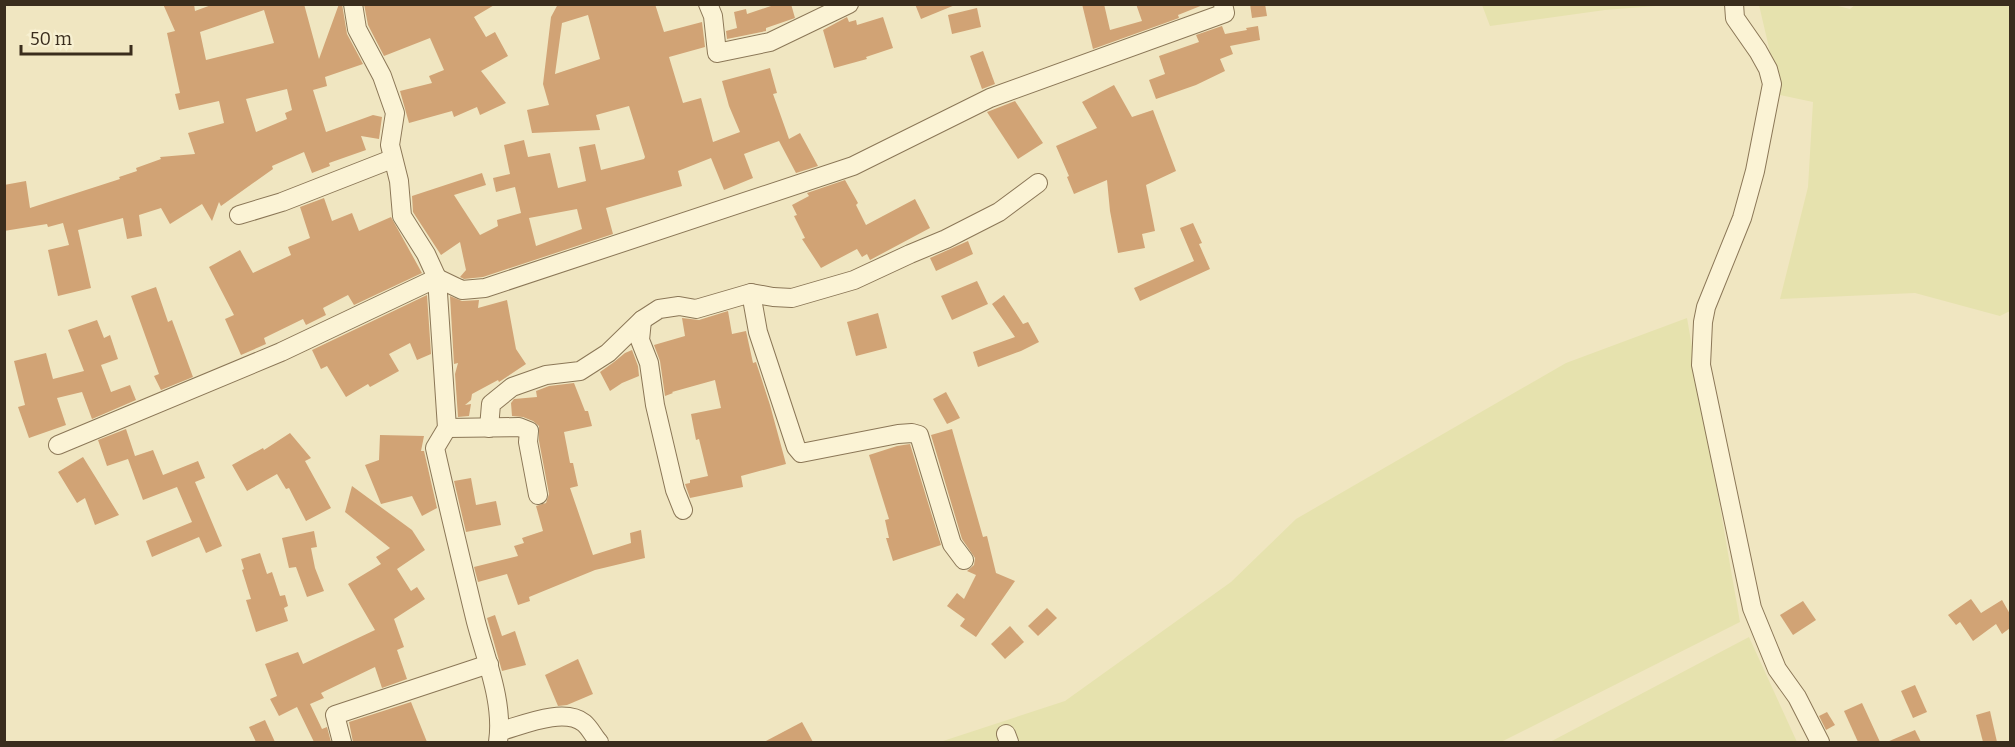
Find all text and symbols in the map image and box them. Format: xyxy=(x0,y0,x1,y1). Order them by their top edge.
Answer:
scale bar xyxy=(21,18,130,56)
text: 50 m xyxy=(30,28,72,50)

